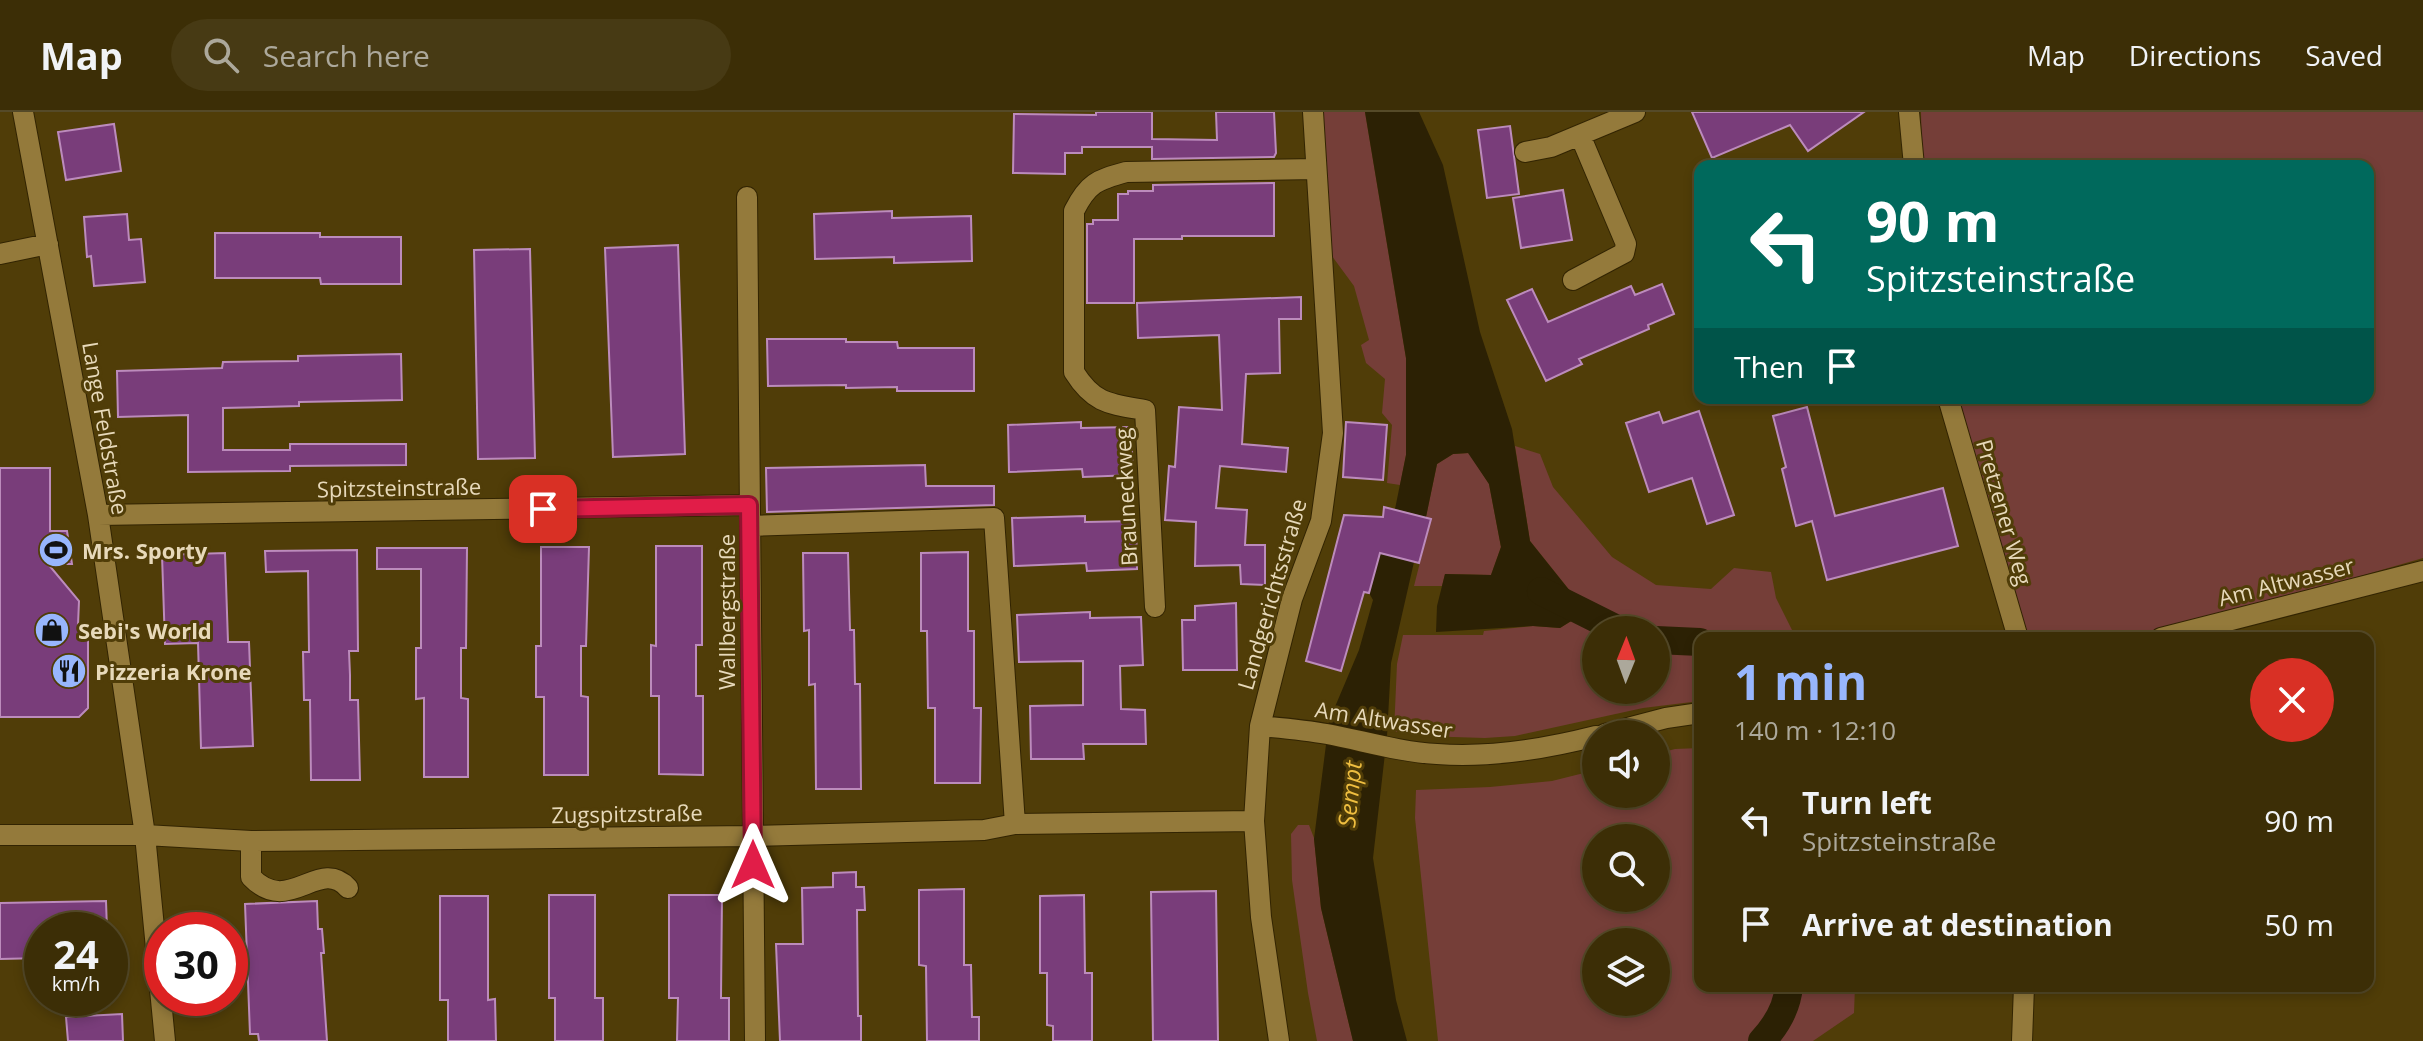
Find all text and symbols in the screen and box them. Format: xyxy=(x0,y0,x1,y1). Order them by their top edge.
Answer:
search box xyxy=(171,19,731,91)
text: Map xyxy=(40,29,123,81)
icon: search xyxy=(199,33,243,77)
text: Search here xyxy=(263,35,430,76)
text: Map xyxy=(2027,36,2085,74)
text: Directions xyxy=(2129,36,2261,74)
text: Saved xyxy=(2305,36,2383,74)
text: 90 m xyxy=(1866,182,2000,258)
icon: left xyxy=(1734,192,1838,296)
text: Spitzsteinstraße xyxy=(1866,254,2135,303)
street label: Lange Feldstraße xyxy=(76,339,136,517)
icon: arrive xyxy=(1820,344,1864,388)
text: Then xyxy=(1734,346,1804,387)
street label: Brauneckweg xyxy=(1106,427,1144,567)
street label: Pretzener Weg xyxy=(1970,436,2040,588)
street label: Spitzsteinstraße xyxy=(316,471,482,503)
pin xyxy=(509,475,577,543)
icon: arrive xyxy=(521,487,565,531)
street label: Landgerichtsstraße xyxy=(1229,495,1313,693)
sports icon: Mrs. Sporty xyxy=(37,531,75,569)
street label: Wallbergstraße xyxy=(711,534,741,690)
place label: Mrs. Sporty xyxy=(82,535,208,565)
street label: Am Altwasser xyxy=(2215,550,2357,612)
shop icon: Sebi's World xyxy=(33,611,71,649)
place label: Sebi's World xyxy=(78,615,212,645)
north arrow xyxy=(1582,616,1670,704)
map controls xyxy=(1582,616,1670,1016)
text: 1 min xyxy=(1734,649,1867,714)
restaurant icon: Pizzeria Krone xyxy=(50,652,88,690)
place label: Pizzeria Krone xyxy=(95,656,251,686)
button: close xyxy=(2250,658,2334,742)
street label: Am Altwasser xyxy=(1313,693,1455,745)
text: 140 m · 12:10 xyxy=(1734,712,1896,748)
button: sound xyxy=(1582,720,1670,808)
water label: Sempt xyxy=(1329,758,1369,829)
text: Turn left xyxy=(1802,782,1932,823)
street label: Zugspitzstraße xyxy=(551,797,703,829)
icon: left xyxy=(1734,798,1778,842)
text: 90 m xyxy=(2264,800,2334,841)
position arrow xyxy=(711,823,795,907)
text: Spitzsteinstraße xyxy=(1802,823,1996,859)
button: search xyxy=(1582,824,1670,912)
icon: arrive xyxy=(1734,902,1778,946)
text: Arrive at destination xyxy=(1802,904,2113,945)
text: 50 m xyxy=(2264,904,2334,945)
speed limit sign: 30 xyxy=(144,912,248,1016)
text: 24 xyxy=(53,926,99,981)
button: layers xyxy=(1582,928,1670,1016)
text: km/h xyxy=(52,970,100,997)

